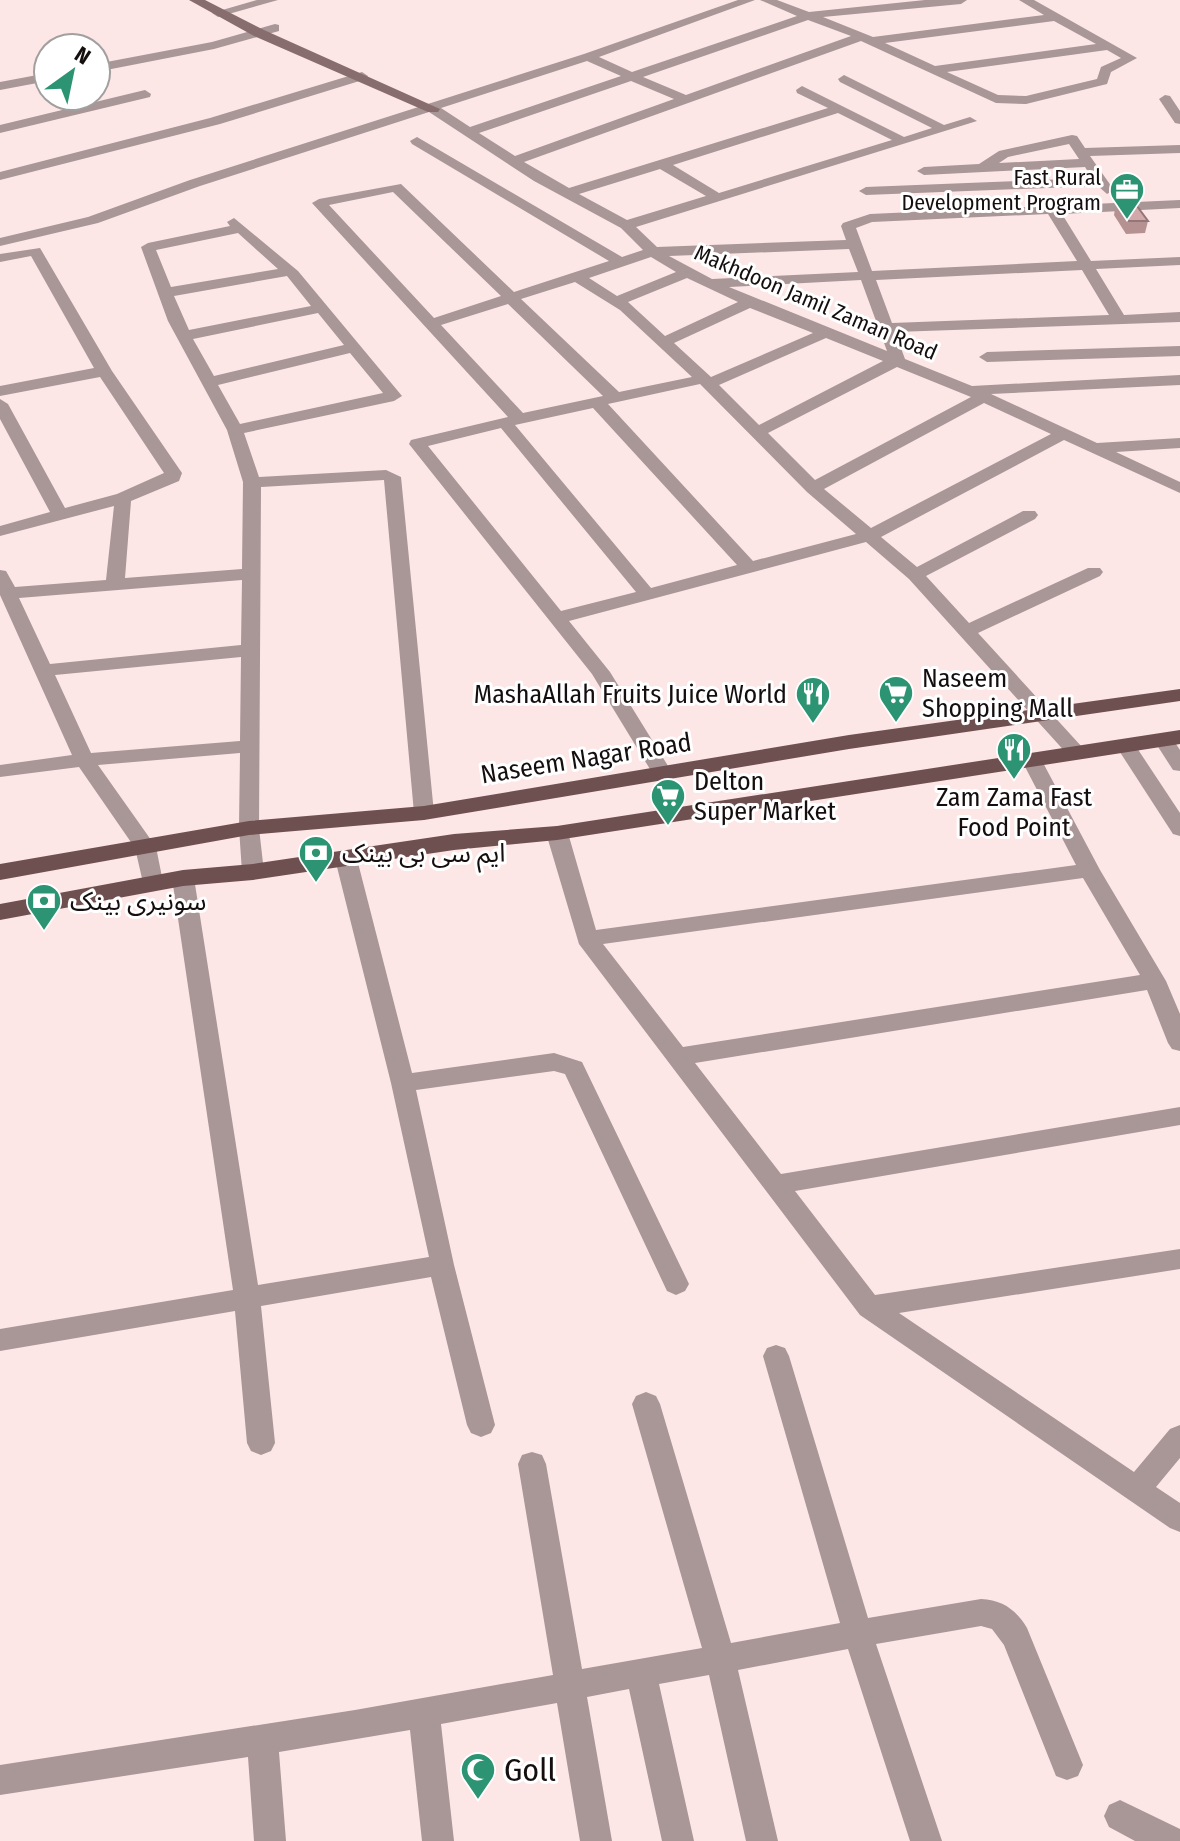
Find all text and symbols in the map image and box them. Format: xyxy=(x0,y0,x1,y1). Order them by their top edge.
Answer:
north arrow xyxy=(32,32,112,112)
text: N xyxy=(70,41,96,71)
place label: Fast Rural Development Program xyxy=(901,164,1101,216)
office icon: Fast Rural Development Program xyxy=(1108,171,1146,221)
street label: Makhdoon Jamil Zaman Road xyxy=(690,239,941,366)
place label: Naseem Shopping Mall xyxy=(922,663,1073,724)
supermarket icon: Naseem Shopping Mall xyxy=(877,674,915,724)
restaurant icon: MashaAllah Fruits Juice World xyxy=(794,675,832,725)
place label: MashaAllah Fruits Juice World xyxy=(474,679,787,710)
street label: Naseem Nagar Road xyxy=(478,727,694,790)
restaurant icon: Zam Zama Fast Food Point xyxy=(995,731,1033,781)
place label: Delton Super Market xyxy=(694,766,836,827)
supermarket icon: Delton Super Market xyxy=(649,777,687,827)
place label: Zam Zama Fast Food Point xyxy=(936,782,1093,843)
bank icon: ایم سی بی بینک xyxy=(297,834,335,884)
place label: ایم سی بی بینک xyxy=(342,838,506,873)
bank icon: سونیری بینک xyxy=(25,882,63,932)
place label: سونیری بینک xyxy=(70,886,206,917)
mosque icon: Goll xyxy=(459,1751,497,1801)
place label: Goll xyxy=(504,1751,556,1789)

